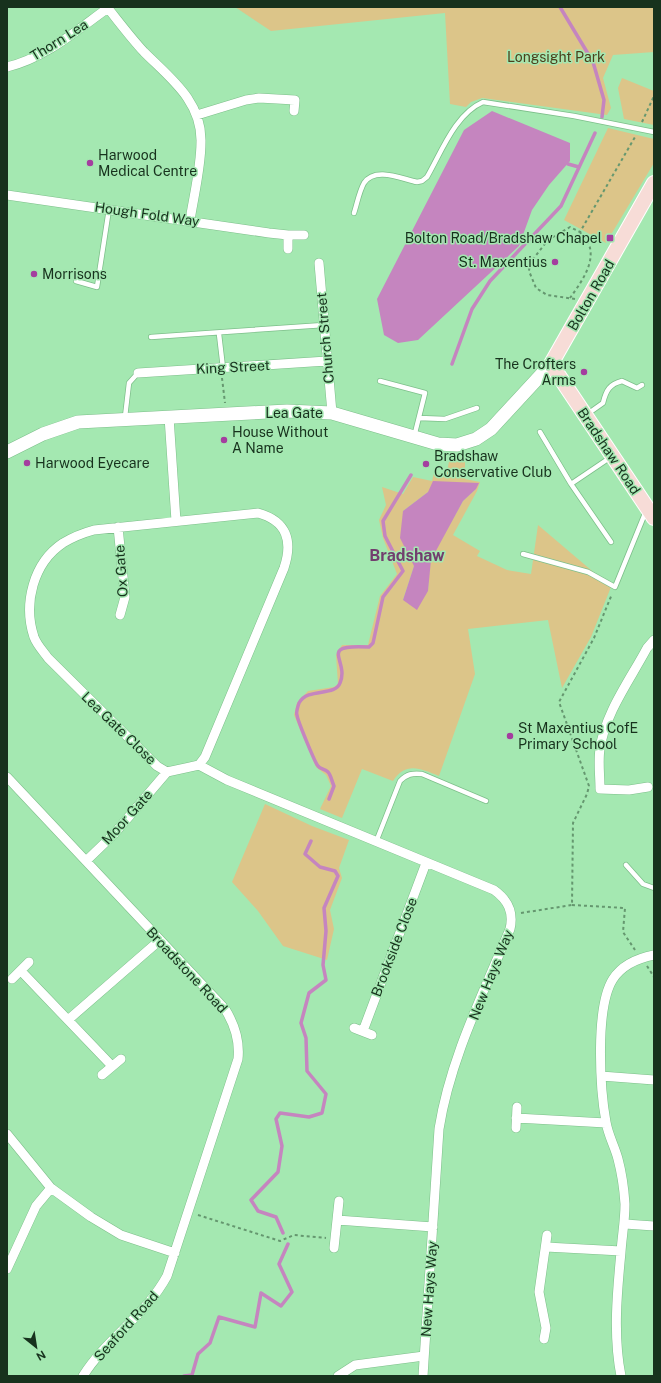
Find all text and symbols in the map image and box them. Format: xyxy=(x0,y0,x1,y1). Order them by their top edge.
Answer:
street label: Thorn Lea xyxy=(27,16,91,64)
park label: Longsight Park xyxy=(507,49,605,65)
place label: Harwood Medical Centre xyxy=(98,147,197,179)
marker: Harwood Medical Centre xyxy=(85,158,95,168)
street label: Hough Fold Way xyxy=(93,199,201,229)
place label: Bolton Road/Bradshaw Chapel xyxy=(405,230,602,246)
marker: Bolton Road/Bradshaw Chapel xyxy=(605,233,615,243)
place label: St. Maxentius xyxy=(459,254,547,270)
marker: St. Maxentius xyxy=(550,257,560,267)
street label: Bolton Road xyxy=(564,257,618,333)
place label: Morrisons xyxy=(42,266,107,282)
marker: Morrisons xyxy=(29,269,39,279)
street label: Church Street xyxy=(313,292,337,384)
place label: The Crofters Arms xyxy=(495,356,576,388)
street label: King Street xyxy=(196,357,270,377)
marker: The Crofters Arms xyxy=(579,367,589,377)
street label: Lea Gate xyxy=(265,405,323,421)
street label: Bradshaw Road xyxy=(574,405,644,497)
place label: House Without A Name xyxy=(232,424,328,456)
marker: House Without A Name xyxy=(219,435,229,445)
place label: Bradshaw Conservative Club xyxy=(434,448,552,480)
place label: Harwood Eyecare xyxy=(35,455,150,471)
marker: Harwood Eyecare xyxy=(22,458,32,468)
marker: Bradshaw Conservative Club xyxy=(421,459,431,469)
street label: Ox Gate xyxy=(111,544,131,598)
district label: Bradshaw xyxy=(369,546,445,565)
street label: Lea Gate Close xyxy=(78,688,160,768)
place label: St Maxentius CofE Primary School xyxy=(518,720,638,752)
marker: St Maxentius CofE Primary School xyxy=(505,731,515,741)
street label: Moor Gate xyxy=(98,786,156,848)
street label: Brookside Close xyxy=(368,895,420,999)
street label: Broadstone Road xyxy=(143,924,231,1016)
street label: New Hays Way xyxy=(466,927,517,1022)
street label: New Hays Way xyxy=(418,1240,440,1337)
street label: Seaford Road xyxy=(90,1288,162,1364)
north arrow xyxy=(16,1327,56,1367)
text: N xyxy=(34,1348,48,1363)

